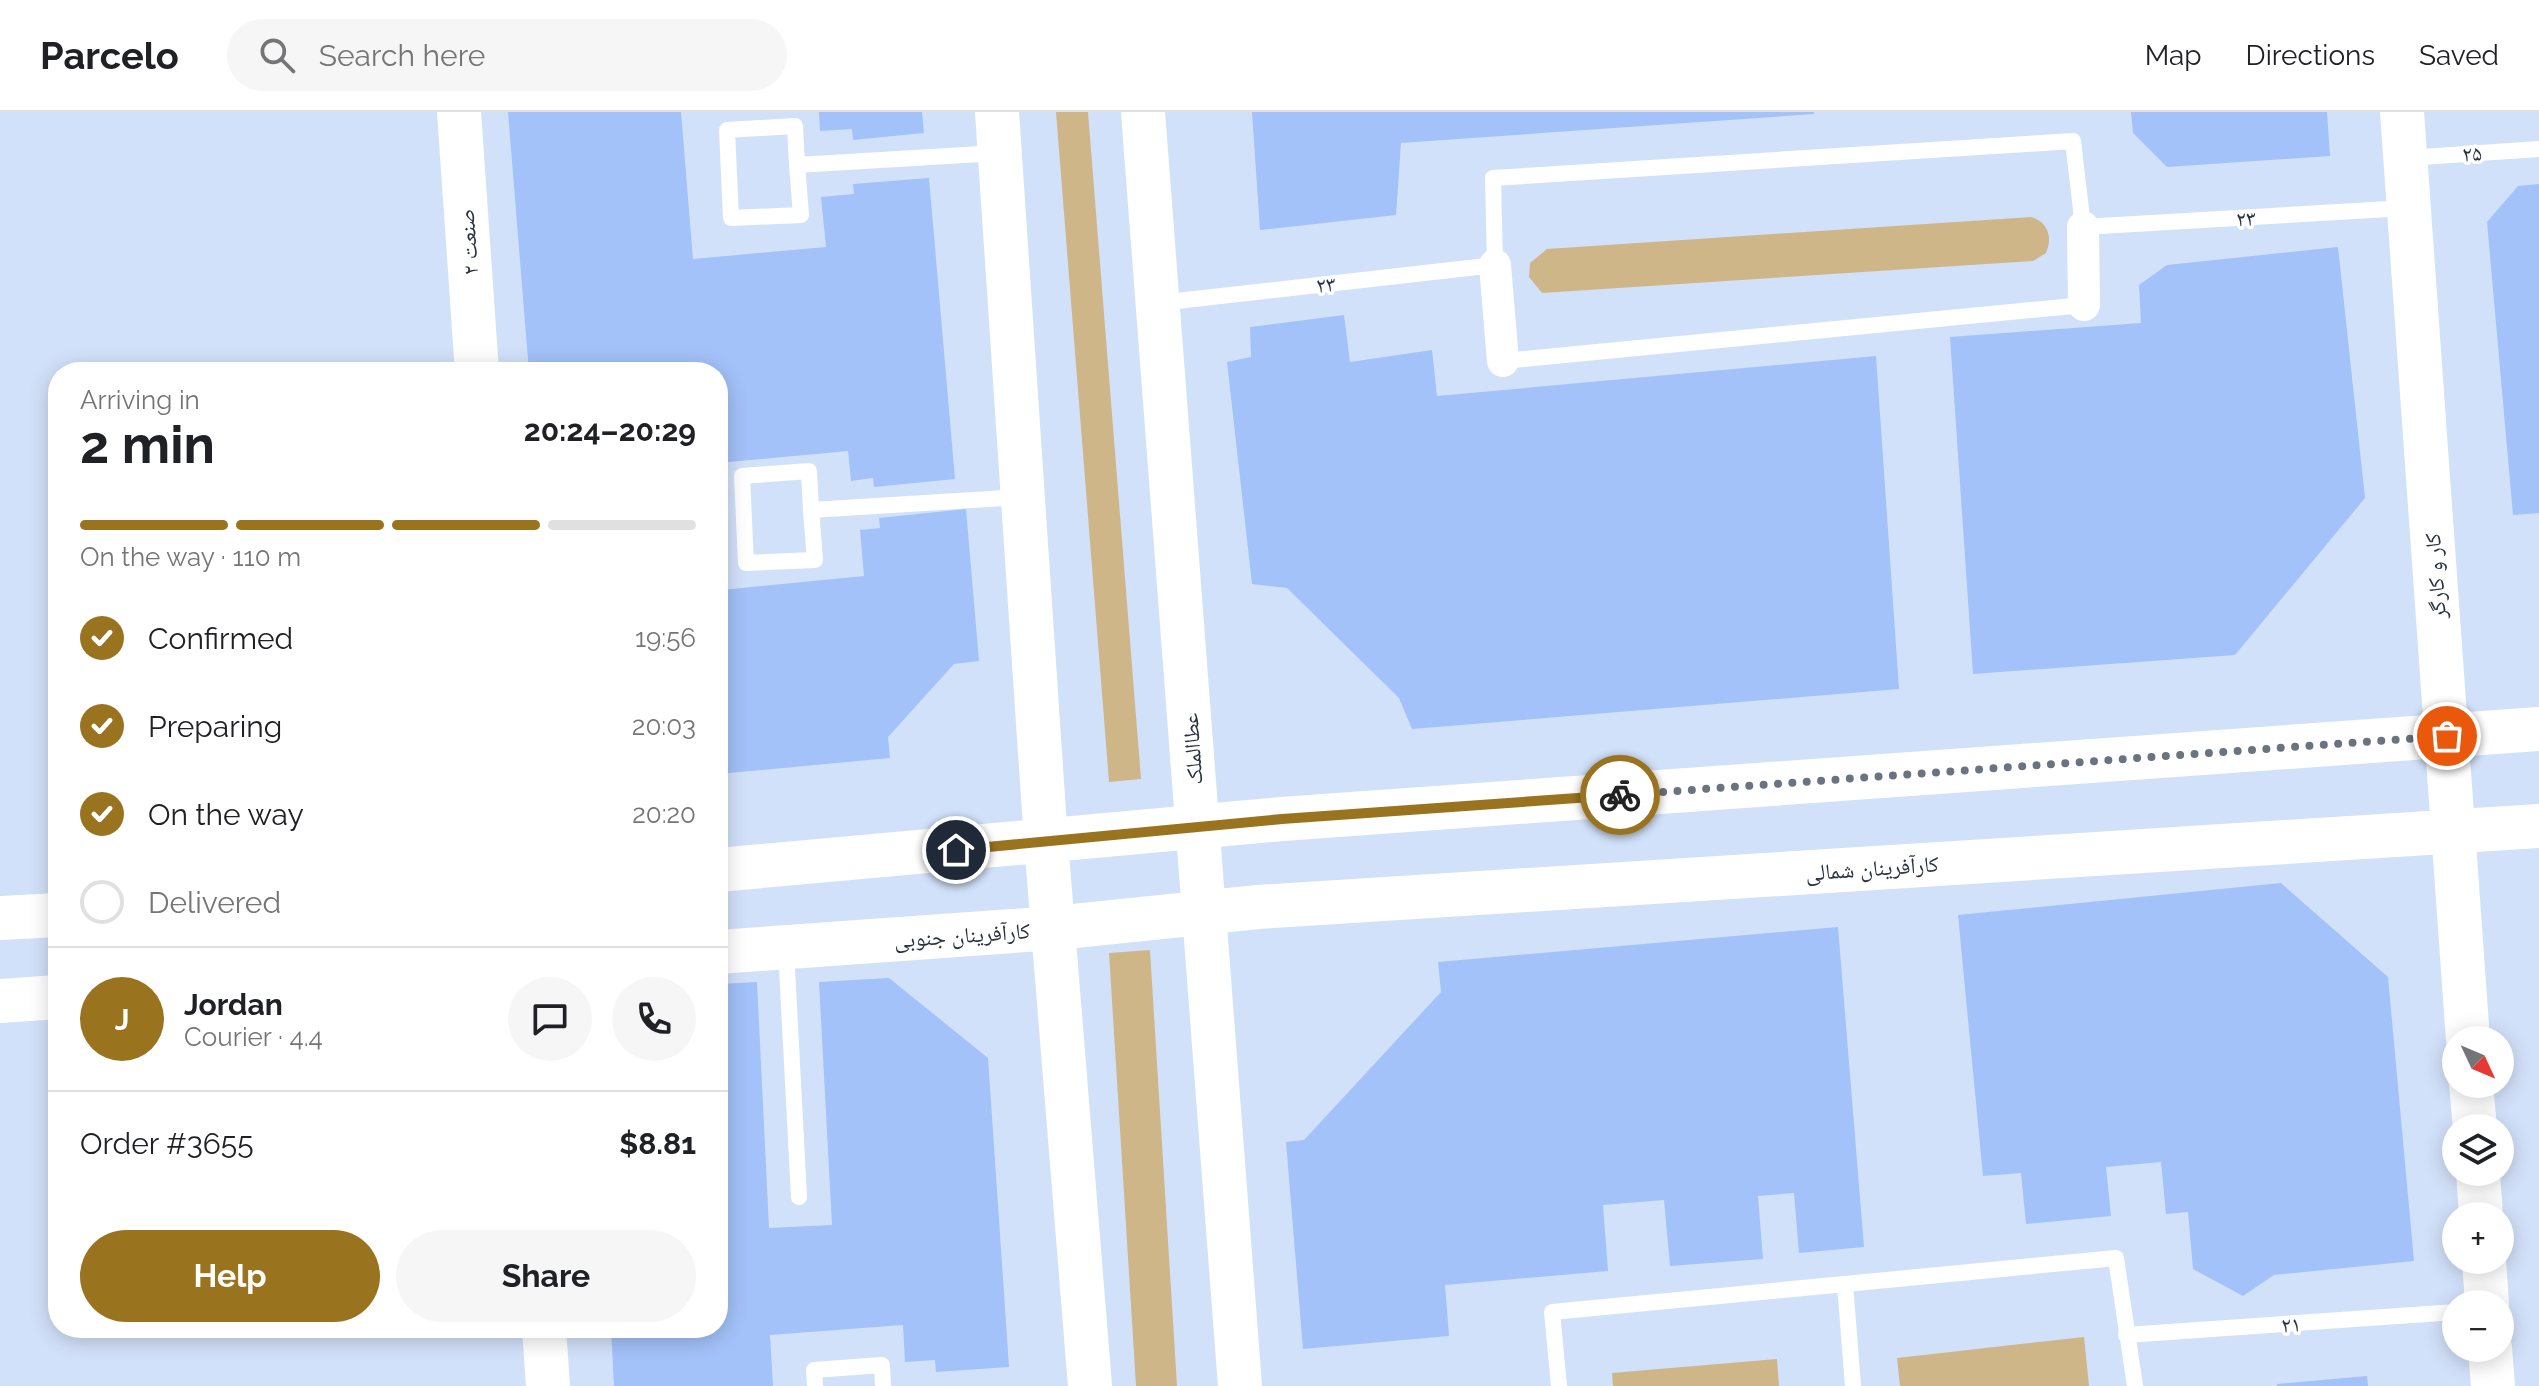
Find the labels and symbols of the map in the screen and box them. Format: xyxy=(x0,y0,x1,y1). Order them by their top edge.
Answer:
street label: ۲۵ xyxy=(2461,139,2483,167)
street label: ۲۳ xyxy=(2235,204,2257,231)
street label: صنعت ۲ xyxy=(453,208,483,276)
street label: ۲۳ xyxy=(1315,270,1337,298)
street label: کار و کارگر xyxy=(2419,532,2451,621)
pin xyxy=(2413,702,2481,770)
street label: عطاالملک xyxy=(1177,712,1207,786)
courier xyxy=(1580,755,1660,835)
pin xyxy=(922,816,990,884)
street label: کارآفرینان شمالی xyxy=(1805,850,1940,887)
street label: کارآفرینان جنوبی xyxy=(893,917,1031,954)
north arrow xyxy=(2442,1026,2514,1098)
street label: ۲۱ xyxy=(2280,1310,2302,1338)

